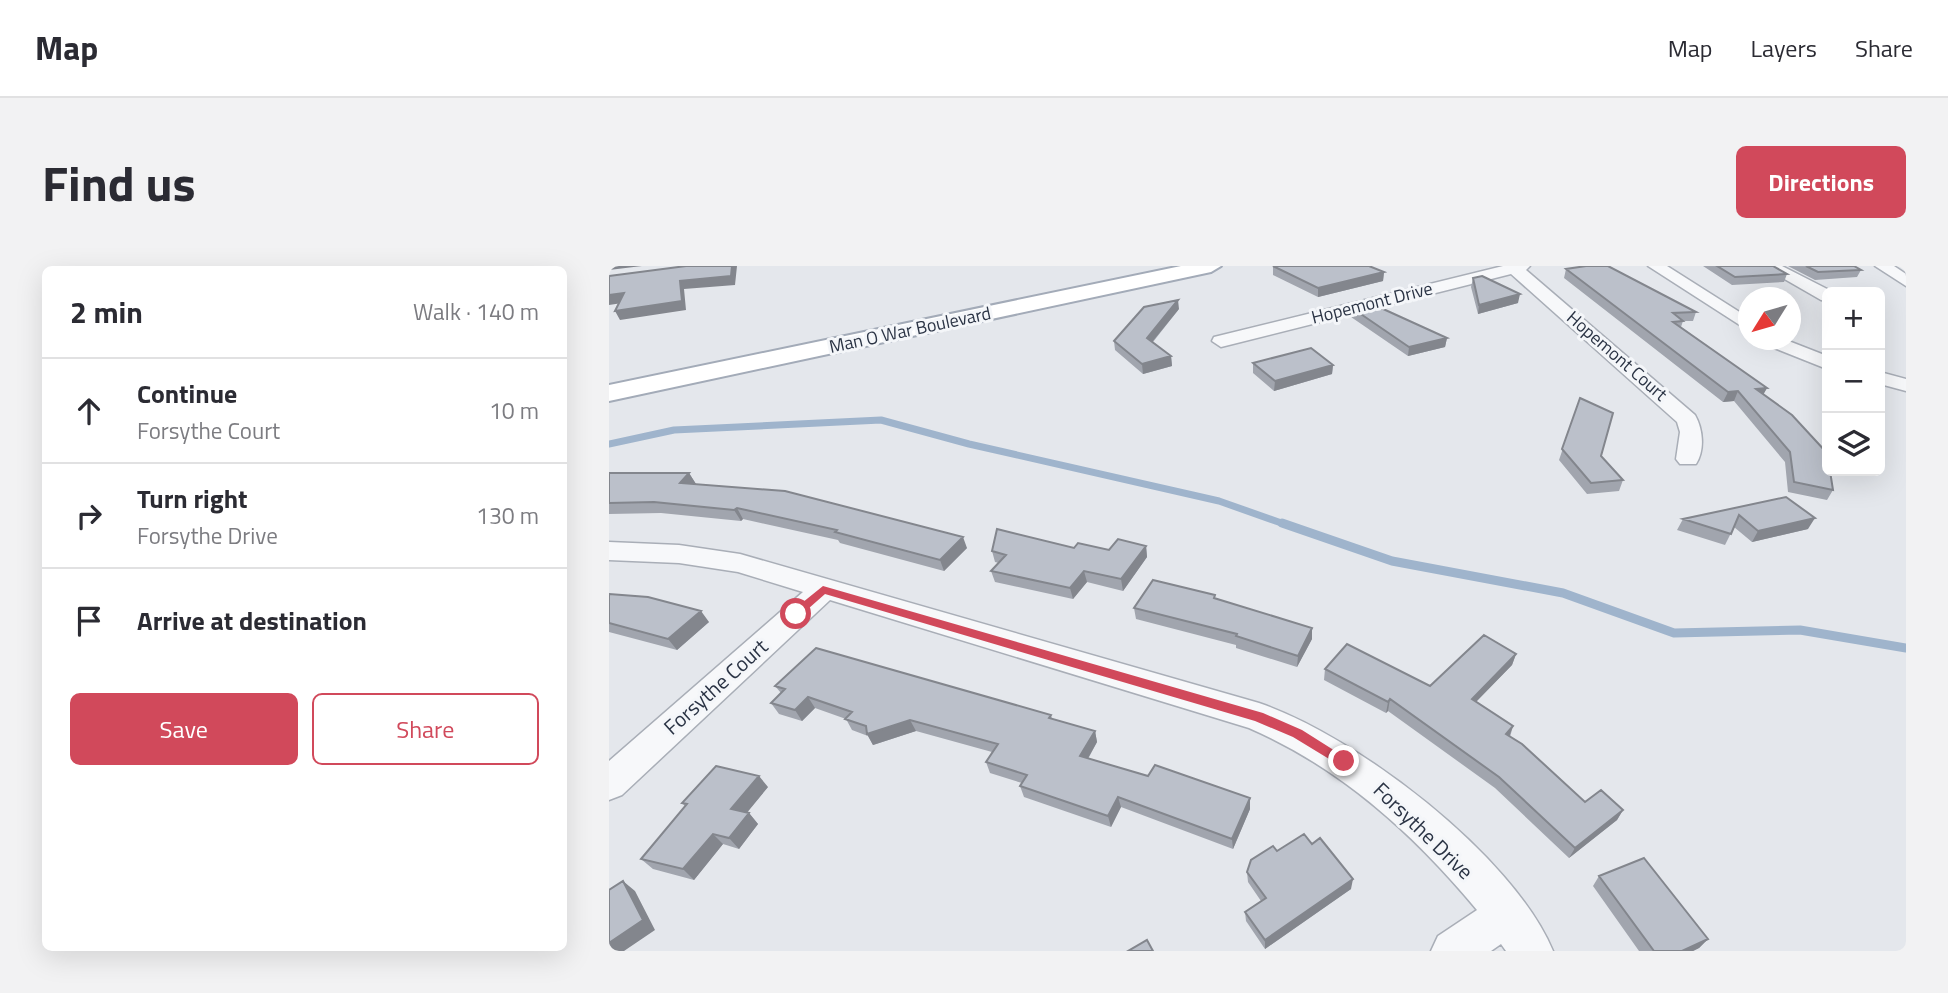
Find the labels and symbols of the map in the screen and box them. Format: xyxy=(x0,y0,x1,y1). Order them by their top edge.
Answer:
street label: Hopemont Drive xyxy=(1308,274,1435,331)
north arrow xyxy=(1738,287,1801,350)
street label: Man O War Boulevard xyxy=(826,299,993,360)
street label: Hopemont Court xyxy=(1561,304,1674,408)
route start xyxy=(780,598,811,629)
street label: Forsythe Court xyxy=(656,630,775,742)
route end xyxy=(1328,745,1359,776)
street label: Forsythe Drive xyxy=(1366,774,1481,886)

